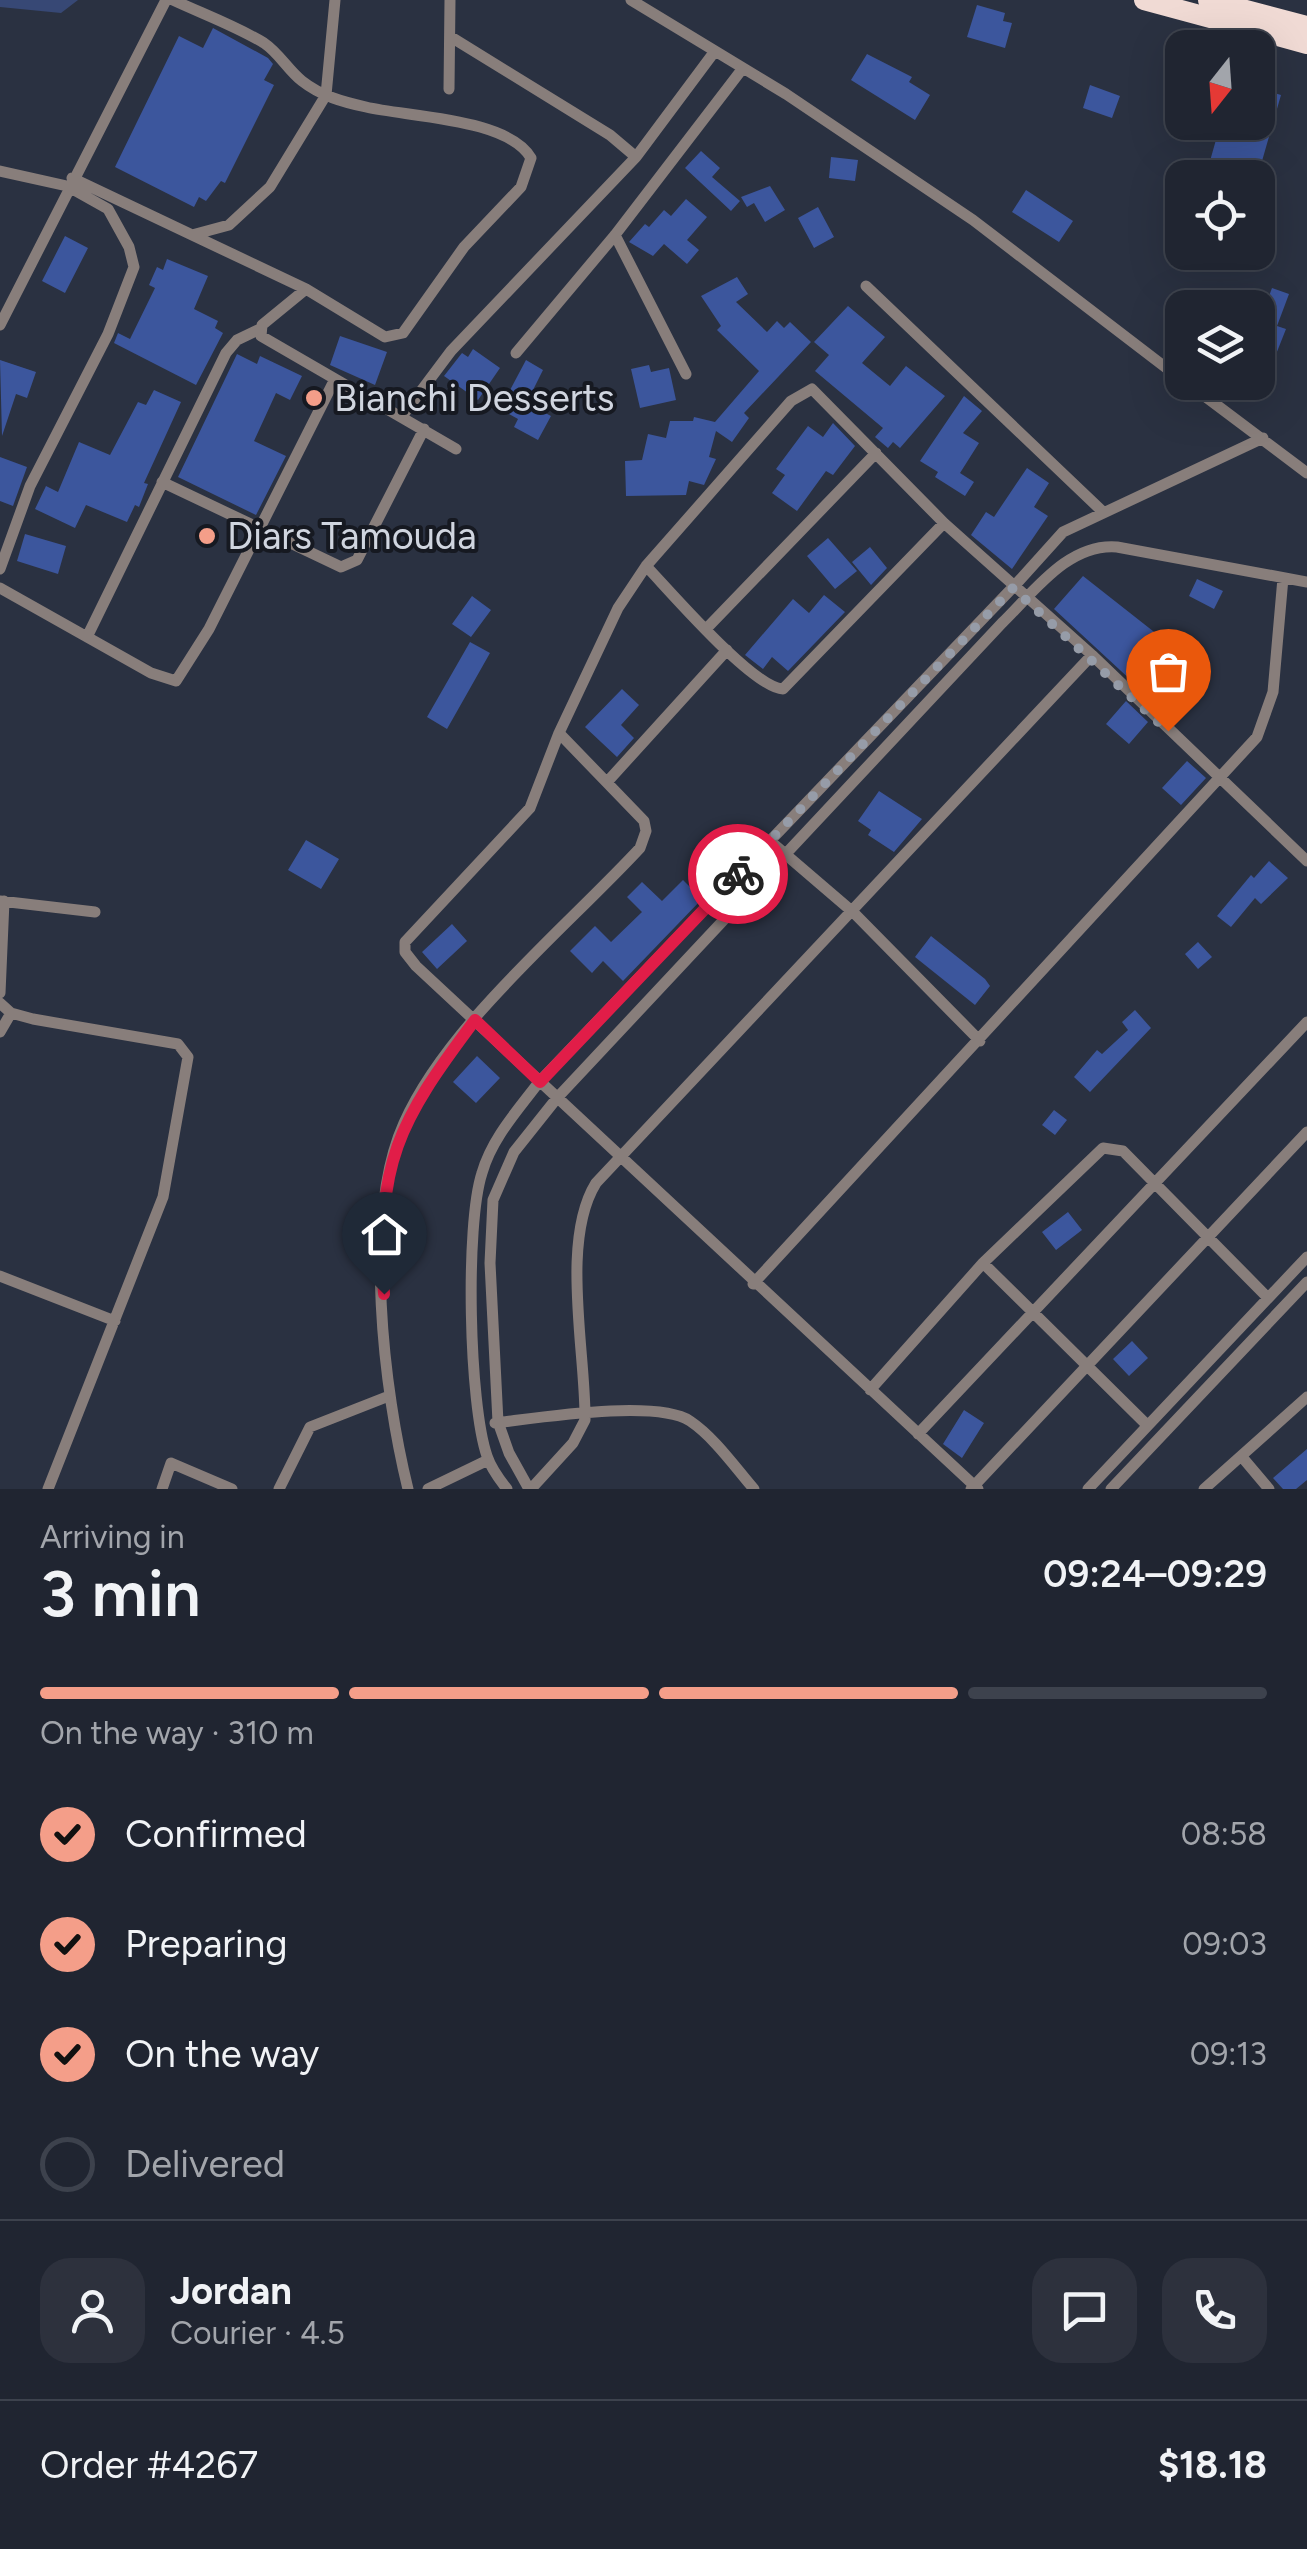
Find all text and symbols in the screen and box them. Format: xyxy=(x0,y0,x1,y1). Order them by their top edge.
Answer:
north arrow xyxy=(1165,30,1275,140)
map controls xyxy=(1165,30,1275,400)
button: locate xyxy=(1165,160,1275,270)
button: layers xyxy=(1165,290,1275,400)
place label: Bianchi Desserts xyxy=(334,375,615,421)
marker: Bianchi Desserts xyxy=(303,387,325,409)
place label: Diars Tamouda xyxy=(227,513,477,559)
marker: Diars Tamouda xyxy=(196,525,218,547)
pin xyxy=(1126,629,1211,732)
icon: bag xyxy=(1141,644,1196,699)
courier xyxy=(688,824,788,924)
icon: bike xyxy=(711,847,766,902)
pin xyxy=(342,1192,427,1295)
icon: home xyxy=(357,1207,412,1262)
text: Arriving in xyxy=(40,1518,185,1556)
text: 09:24–09:29 xyxy=(1043,1551,1267,1597)
text: 3 min xyxy=(40,1554,201,1632)
text: On the way · 310 m xyxy=(40,1714,314,1752)
icon: check xyxy=(40,1807,95,1862)
text: Confirmed xyxy=(125,1811,307,1857)
text: 08:58 xyxy=(1181,1815,1267,1853)
icon: check xyxy=(40,1917,95,1972)
text: Preparing xyxy=(125,1921,287,1967)
text: 09:03 xyxy=(1182,1925,1267,1963)
icon: check xyxy=(40,2027,95,2082)
text: On the way xyxy=(125,2031,319,2077)
text: 09:13 xyxy=(1190,2035,1267,2073)
text: Delivered xyxy=(125,2141,285,2187)
button: person xyxy=(40,2258,145,2363)
button: chat xyxy=(1032,2258,1137,2363)
button: phone xyxy=(1162,2258,1267,2363)
text: Jordan xyxy=(170,2268,292,2314)
text: Courier · 4.5 xyxy=(170,2314,345,2352)
text: Order #4267 xyxy=(40,2442,258,2488)
text: $18.18 xyxy=(1158,2442,1267,2488)

